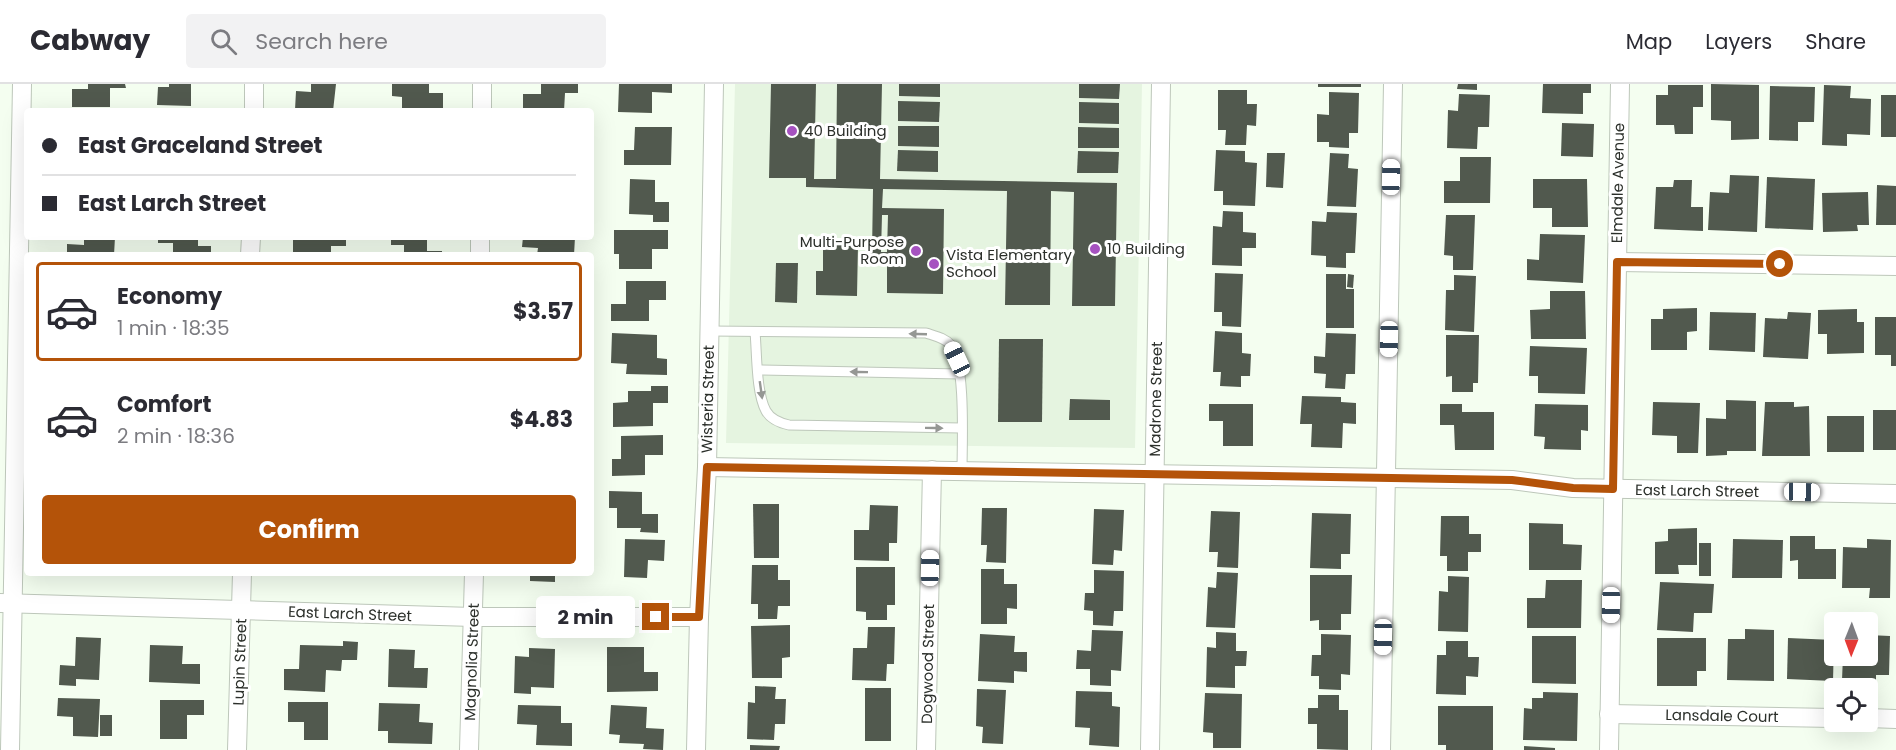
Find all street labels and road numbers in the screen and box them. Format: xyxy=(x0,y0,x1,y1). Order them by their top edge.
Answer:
street label: Elmdale Avenue xyxy=(1606,123,1629,243)
street label: Madrone Street xyxy=(1144,341,1167,457)
street label: Wisteria Street xyxy=(696,345,719,453)
street label: East Larch Street xyxy=(1635,479,1759,502)
street label: East Larch Street xyxy=(288,601,412,626)
street label: Magnolia Street xyxy=(459,603,484,721)
street label: Dogwood Street xyxy=(916,604,939,724)
street label: Lupin Street xyxy=(227,618,252,706)
street label: Lansdale Court xyxy=(1665,704,1779,727)

